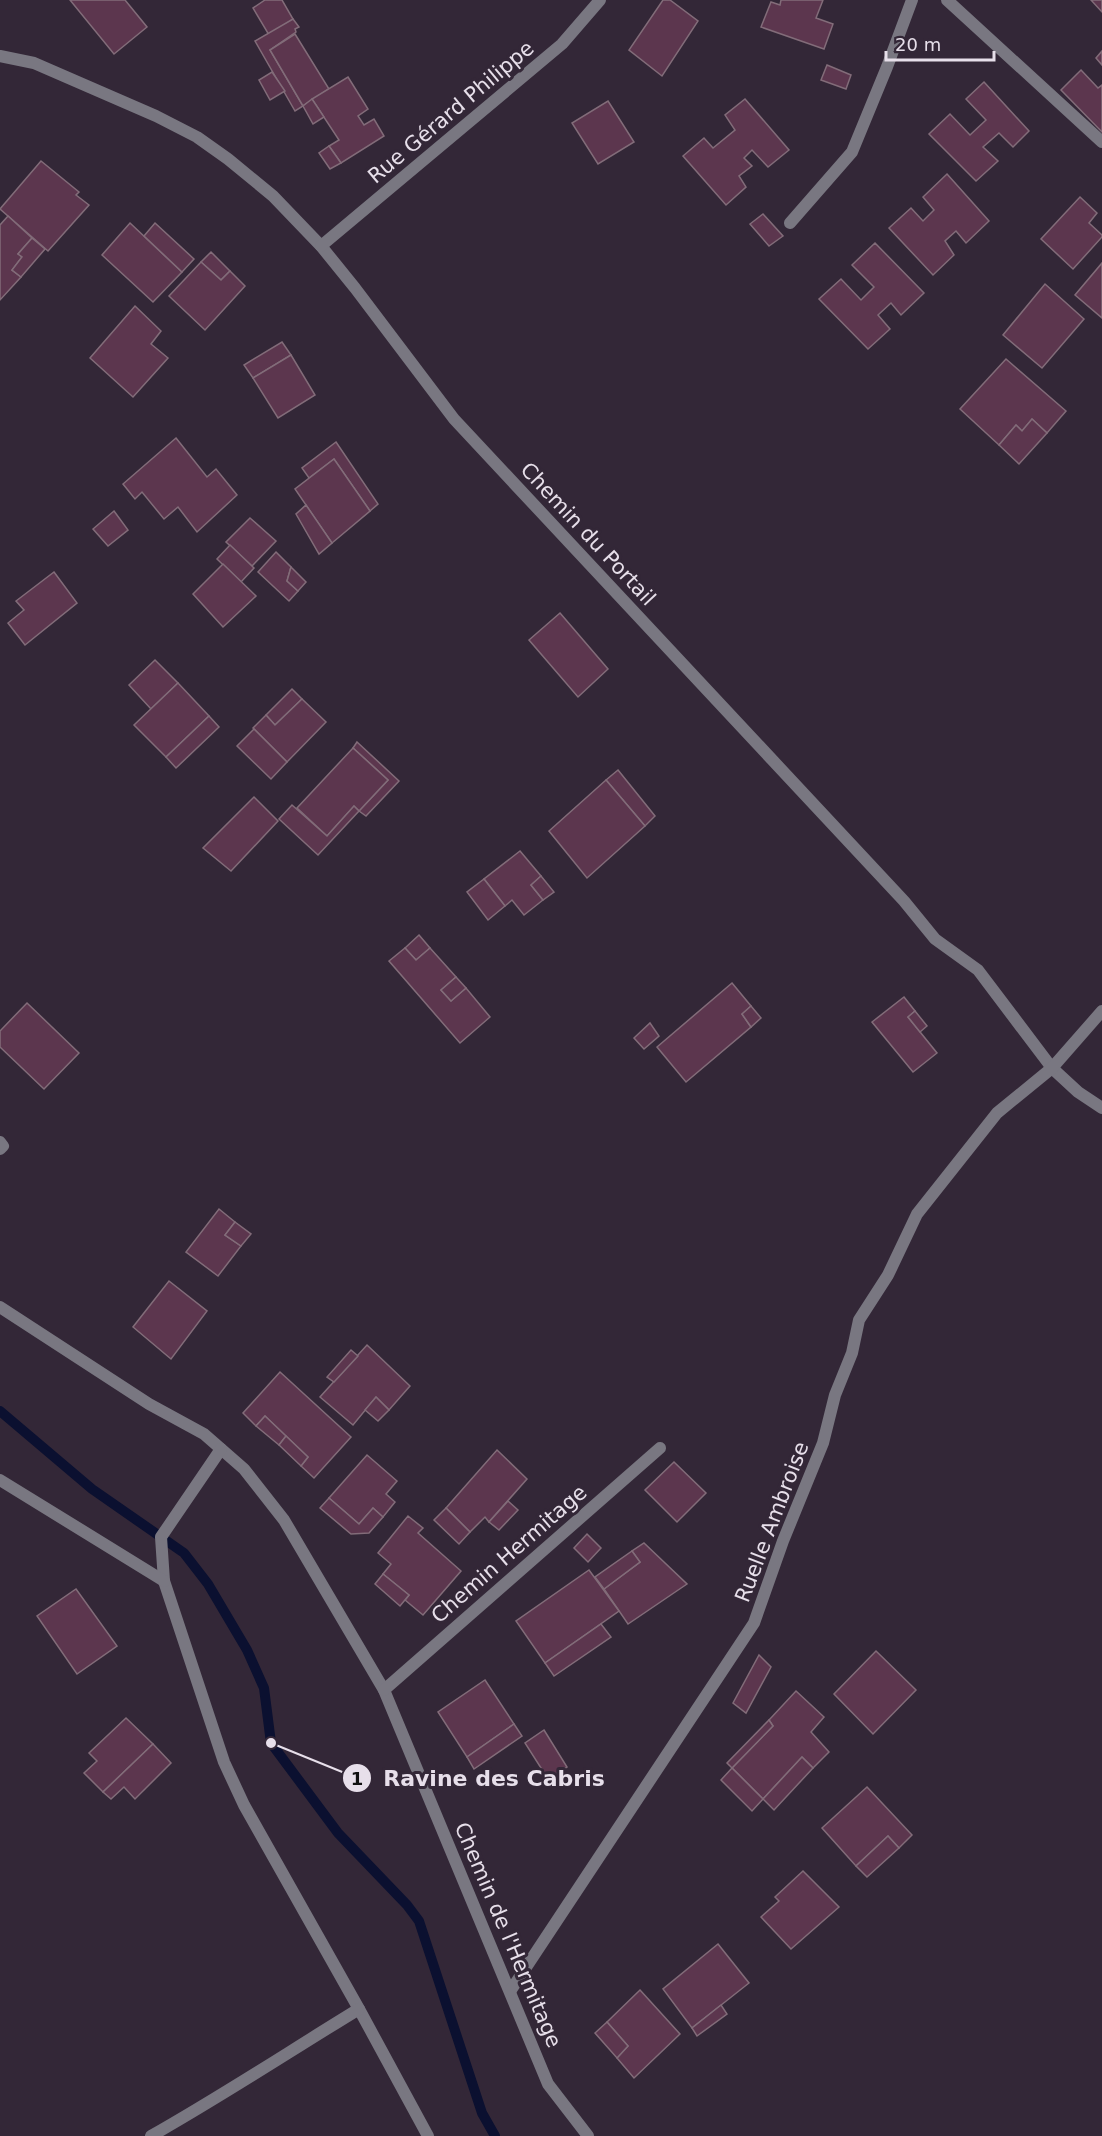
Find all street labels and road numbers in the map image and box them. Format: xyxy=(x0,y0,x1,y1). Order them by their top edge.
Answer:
street label: Rue Gérard Philippe xyxy=(363,36,539,188)
street label: Chemin du Portail xyxy=(516,458,660,610)
street label: Ruelle Ambroise xyxy=(730,1438,814,1606)
street label: Chemin Hermitage xyxy=(426,1480,592,1628)
street label: Chemin de l'Hermitage xyxy=(450,1819,566,2051)

